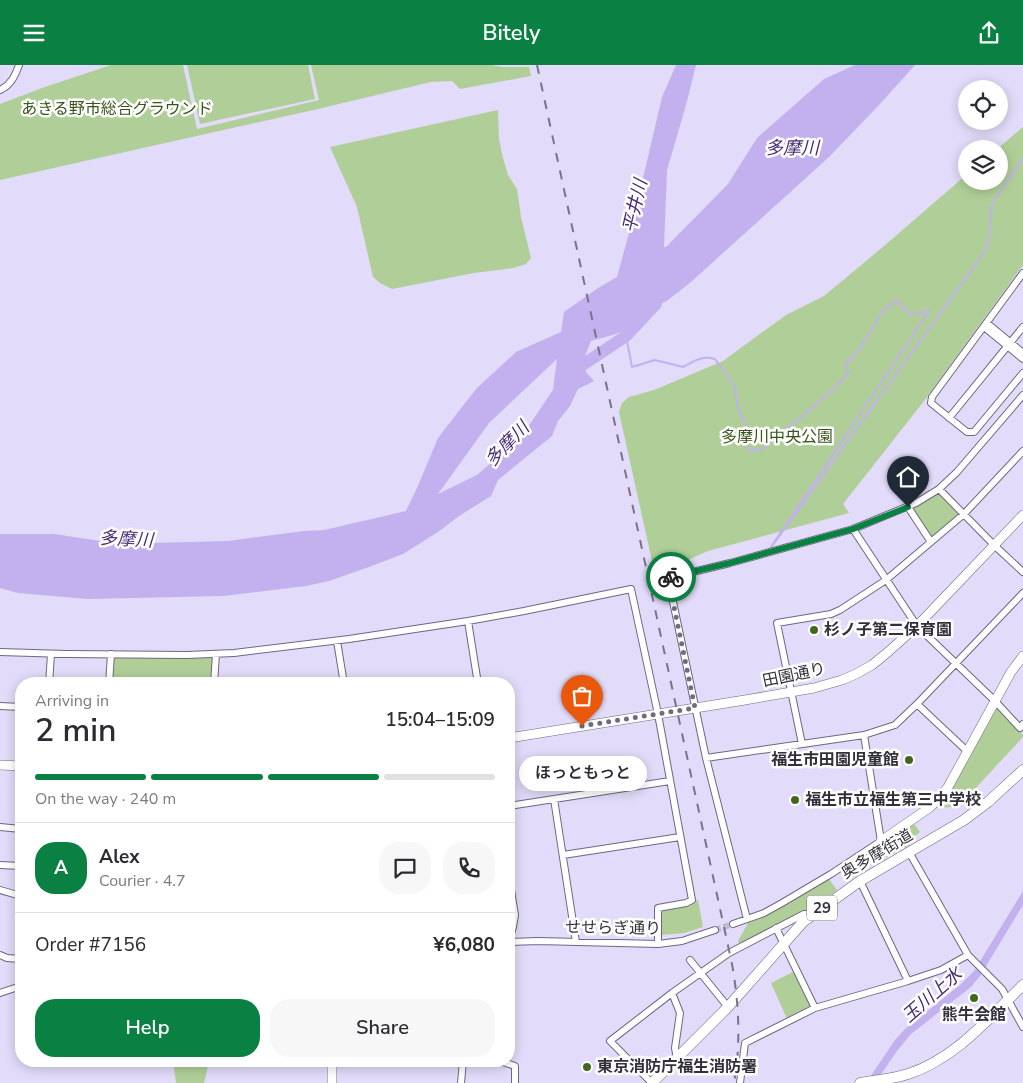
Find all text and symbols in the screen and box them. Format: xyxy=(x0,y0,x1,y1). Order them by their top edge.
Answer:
text: Bitely xyxy=(483,18,541,48)
icon: menu xyxy=(20,19,48,47)
icon: share xyxy=(975,19,1003,47)
map controls xyxy=(958,80,1008,190)
button: locate xyxy=(958,80,1008,130)
park label: あきる野市総合グラウンド xyxy=(21,98,213,120)
water label: 多摩川 xyxy=(765,136,821,160)
button: layers xyxy=(958,140,1008,190)
water label: 平井川 xyxy=(617,175,653,235)
water label: 多摩川 xyxy=(480,415,536,472)
park label: 多摩川中央公園 xyxy=(721,426,833,448)
pin xyxy=(887,456,929,507)
icon: home xyxy=(894,463,922,491)
water label: 多摩川 xyxy=(98,526,156,553)
courier xyxy=(646,552,696,602)
icon: bike xyxy=(657,563,685,591)
place label: 杉ノ子第二保育園 xyxy=(824,619,952,641)
marker: 杉ノ子第二保育園 xyxy=(808,624,820,636)
street label: 田園通り xyxy=(760,658,828,692)
pin xyxy=(561,675,603,726)
icon: bag xyxy=(568,682,596,710)
text: Arriving in xyxy=(35,690,109,712)
text: 15:04–15:09 xyxy=(385,707,495,733)
text: 2 min xyxy=(35,709,117,752)
place label: 福生市田園児童館 xyxy=(771,749,899,771)
marker: 福生市田園児童館 xyxy=(903,754,915,766)
callout: ほっともっと xyxy=(518,756,646,791)
text: ほっともっと xyxy=(535,762,631,784)
text: On the way · 240 m xyxy=(35,788,176,810)
place label: 福生市立福生第三中学校 xyxy=(805,789,981,811)
marker: 福生市立福生第三中学校 xyxy=(789,794,801,806)
street label: 奥多摩街道 xyxy=(837,824,917,884)
button: chat xyxy=(379,842,431,894)
button: phone xyxy=(443,842,495,894)
text: Alex xyxy=(99,844,140,870)
text: A xyxy=(54,855,68,881)
text: Courier · 4.7 xyxy=(99,870,185,892)
road number: 29 xyxy=(807,895,837,921)
street label: せせらぎ通り xyxy=(565,916,661,940)
text: Order #7156 xyxy=(35,932,146,958)
text: ¥6,080 xyxy=(433,932,495,958)
water label: 玉川上水 xyxy=(897,961,969,1028)
marker: 熊牛会館 xyxy=(968,992,980,1004)
button: Help xyxy=(35,999,260,1057)
button: Share xyxy=(270,999,495,1057)
place label: 熊牛会館 xyxy=(942,1004,1006,1026)
place label: 東京消防庁福生消防署 xyxy=(597,1056,757,1078)
marker: 東京消防庁福生消防署 xyxy=(581,1061,593,1073)

